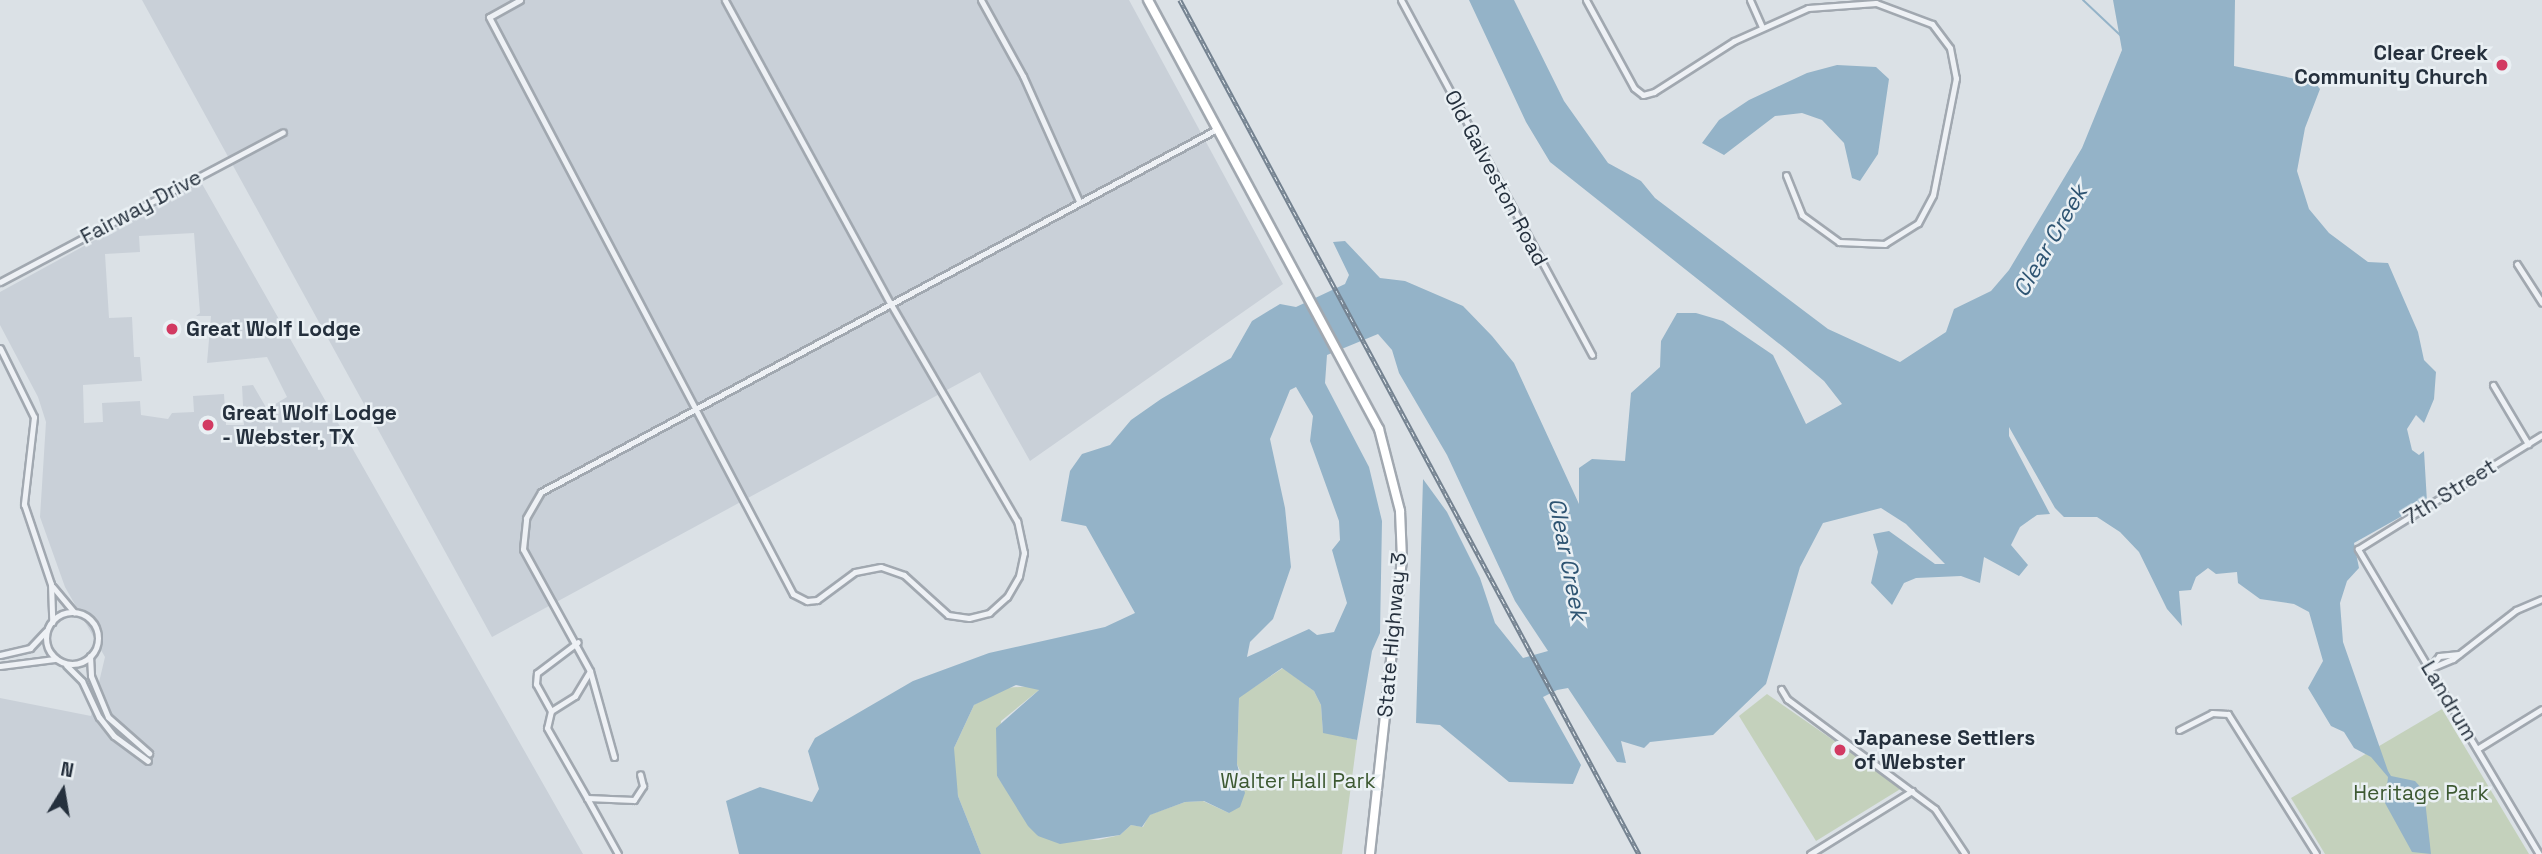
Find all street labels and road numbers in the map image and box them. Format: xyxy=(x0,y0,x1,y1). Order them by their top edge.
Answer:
street label: Old Galveston Road xyxy=(1439,86,1553,270)
street label: Fairway Drive xyxy=(76,165,206,249)
street label: 7th Street xyxy=(2399,454,2501,530)
street label: State Highway 3 xyxy=(1372,551,1412,719)
street label: Landrum xyxy=(2415,656,2483,746)

